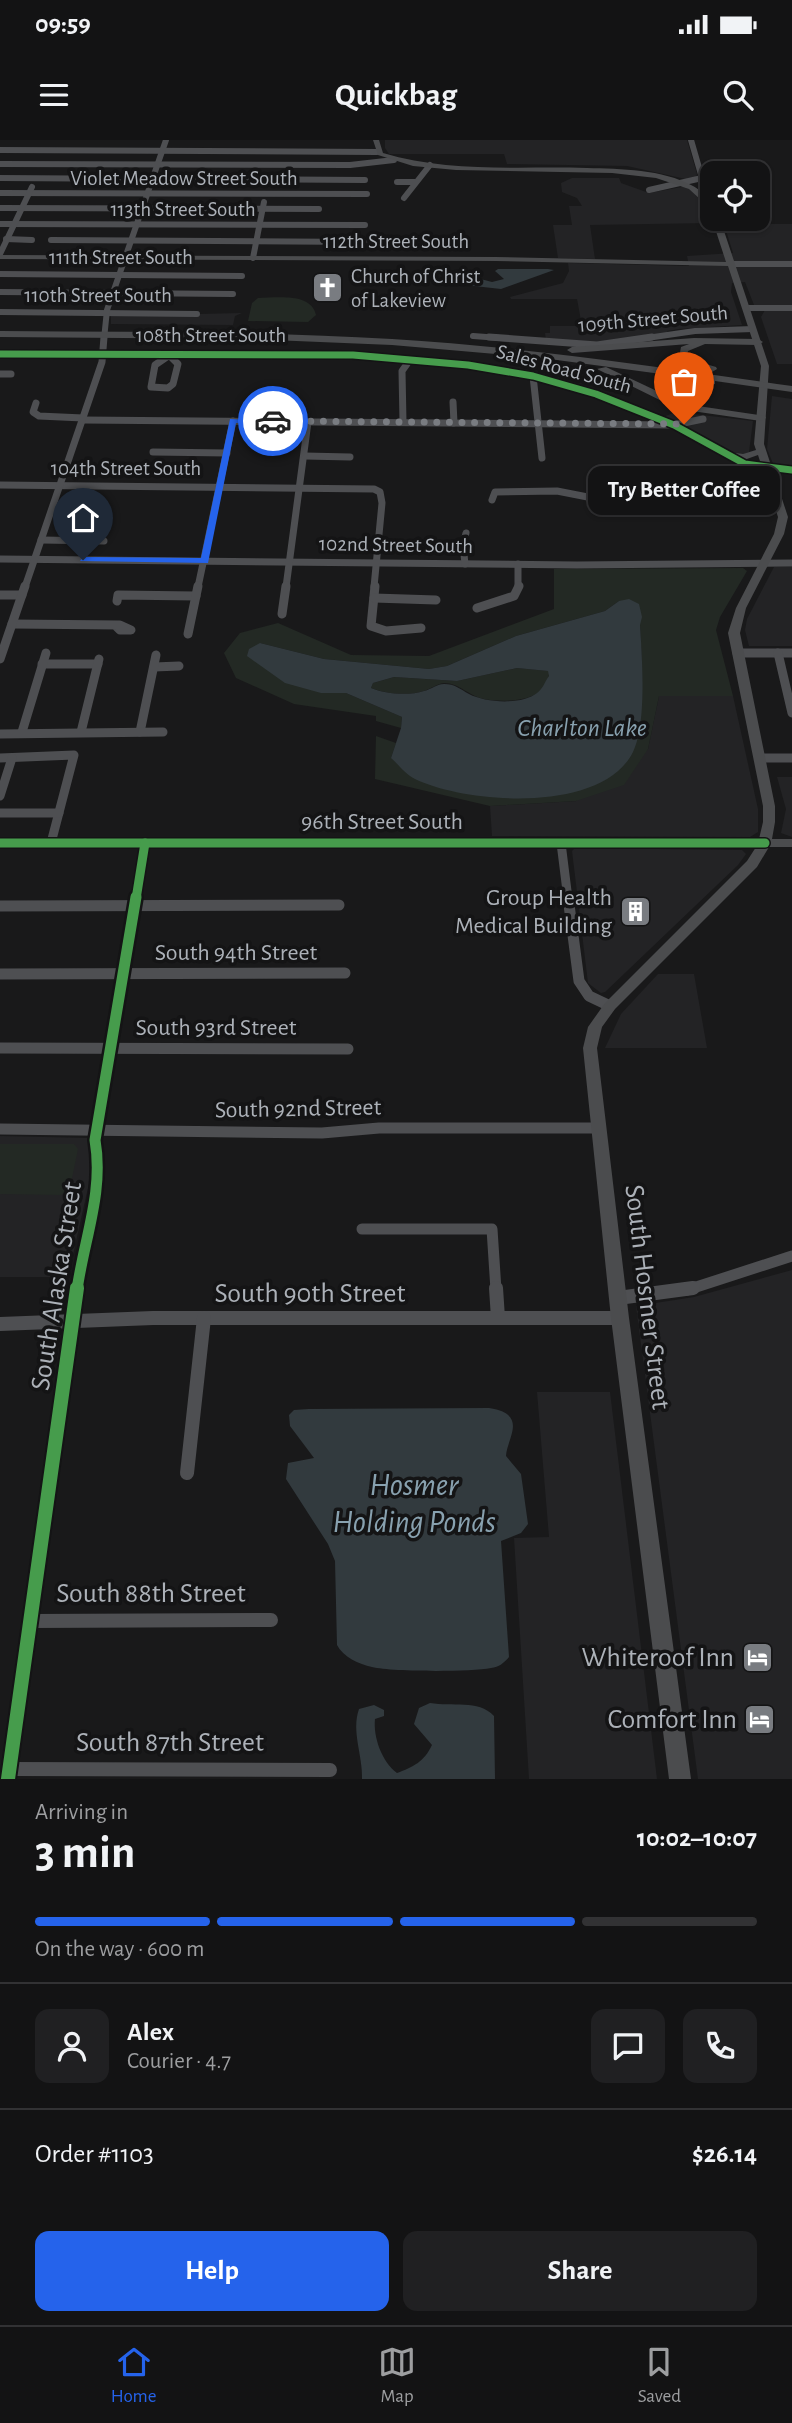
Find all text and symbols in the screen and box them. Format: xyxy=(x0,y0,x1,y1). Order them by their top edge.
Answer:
text: 09:59 xyxy=(35,11,91,37)
icon: menu xyxy=(35,76,73,114)
icon: search xyxy=(719,76,757,114)
text: Quickbag xyxy=(335,79,457,111)
map controls xyxy=(700,161,770,231)
button: locate xyxy=(700,161,770,231)
street label: Violet Meadow Street South xyxy=(70,168,298,189)
street label: 113th Street South xyxy=(110,199,256,220)
street label: 112th Street South xyxy=(323,231,469,252)
street label: 111th Street South xyxy=(49,247,193,268)
place label: Church of Christ of Lakeview xyxy=(351,266,481,311)
church icon: Church of Christ of Lakeview xyxy=(311,271,345,305)
street label: 110th Street South xyxy=(24,285,172,306)
street label: 109th Street South xyxy=(577,302,729,336)
street label: 108th Street South xyxy=(136,325,286,346)
street label: Sales Road South xyxy=(494,341,634,397)
pin xyxy=(654,352,714,424)
icon: bag xyxy=(665,363,703,401)
courier xyxy=(238,386,308,456)
icon: car xyxy=(254,402,292,440)
street label: 104th Street South xyxy=(51,458,201,479)
callout: Try Better Coffee xyxy=(588,466,780,515)
text: Try Better Coffee xyxy=(608,479,760,502)
pin xyxy=(53,488,113,560)
icon: home xyxy=(64,499,102,537)
street label: 102nd Street South xyxy=(319,533,473,557)
water label: Charlton Lake xyxy=(517,715,647,741)
street label: 96th Street South xyxy=(301,810,463,834)
place label: Group Health Medical Building xyxy=(455,886,612,938)
building icon: Group Health Medical Building xyxy=(618,895,652,929)
street label: South 94th Street xyxy=(155,941,318,965)
street label: South 93rd Street xyxy=(136,1016,297,1040)
street label: South 92nd Street xyxy=(215,1096,382,1122)
street label: South Alaska Street xyxy=(27,1180,87,1392)
street label: South Hosmer Street xyxy=(619,1183,675,1411)
street label: South 90th Street xyxy=(215,1280,405,1308)
water label: Hosmer Holding Ponds xyxy=(332,1469,496,1538)
street label: South 88th Street xyxy=(56,1580,246,1608)
hotel icon: Whiteroof Inn xyxy=(740,1641,774,1675)
place label: Whiteroof Inn xyxy=(582,1644,734,1672)
hotel icon: Comfort Inn xyxy=(743,1703,777,1737)
place label: Comfort Inn xyxy=(608,1706,737,1734)
street label: South 87th Street xyxy=(76,1729,264,1757)
text: Arriving in xyxy=(35,1801,128,1824)
text: 10:02–10:07 xyxy=(637,1825,757,1851)
text: 3 min xyxy=(35,1830,135,1876)
text: On the way · 600 m xyxy=(35,1938,204,1961)
button: person xyxy=(35,2009,109,2083)
button: chat xyxy=(591,2009,665,2083)
button: phone xyxy=(683,2009,757,2083)
text: Alex xyxy=(127,2019,174,2045)
text: Courier · 4.7 xyxy=(127,2050,231,2073)
text: Order #1103 xyxy=(35,2141,154,2167)
text: $26.14 xyxy=(692,2141,757,2167)
button: Help xyxy=(35,2231,389,2311)
button: Share xyxy=(403,2231,757,2311)
tab: Home xyxy=(111,2343,157,2408)
tab: Map xyxy=(378,2343,416,2408)
tab: Saved xyxy=(638,2343,681,2408)

